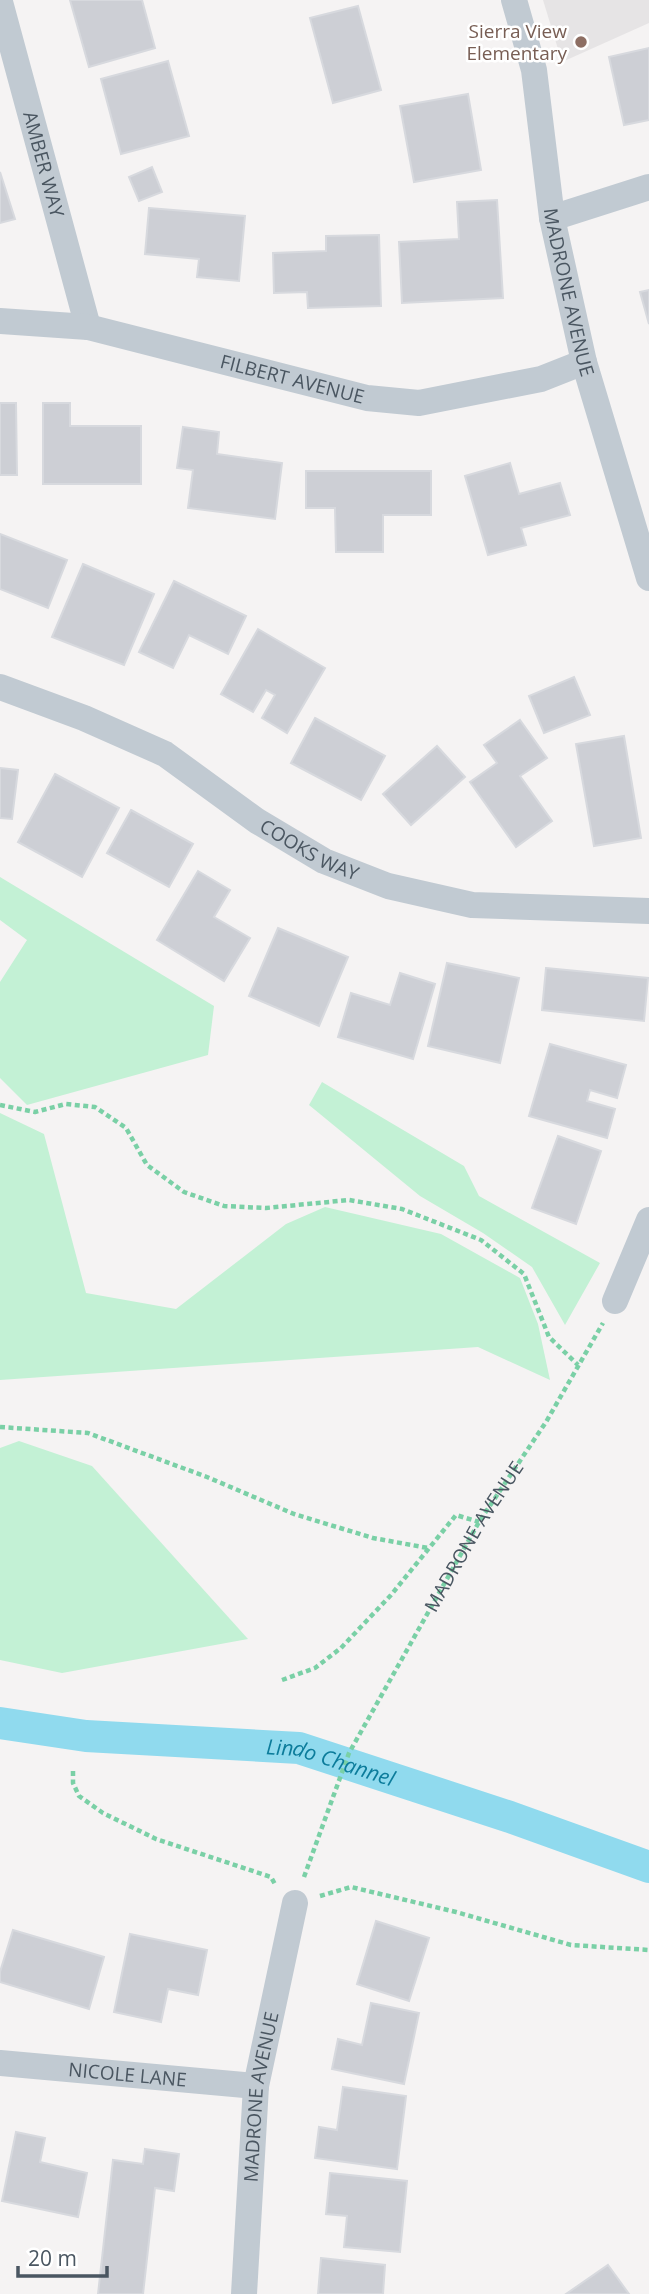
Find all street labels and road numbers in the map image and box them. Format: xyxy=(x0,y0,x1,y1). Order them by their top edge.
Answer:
street label: AMBER WAY xyxy=(17,108,71,220)
street label: MADRONE AVENUE xyxy=(538,207,601,380)
street label: FILBERT AVENUE xyxy=(218,348,367,410)
street label: COOKS WAY xyxy=(255,813,363,886)
street label: MADRONE AVENUE xyxy=(418,1456,529,1616)
street label: MADRONE AVENUE xyxy=(237,2009,284,2183)
street label: NICOLE LANE xyxy=(67,2056,188,2093)

